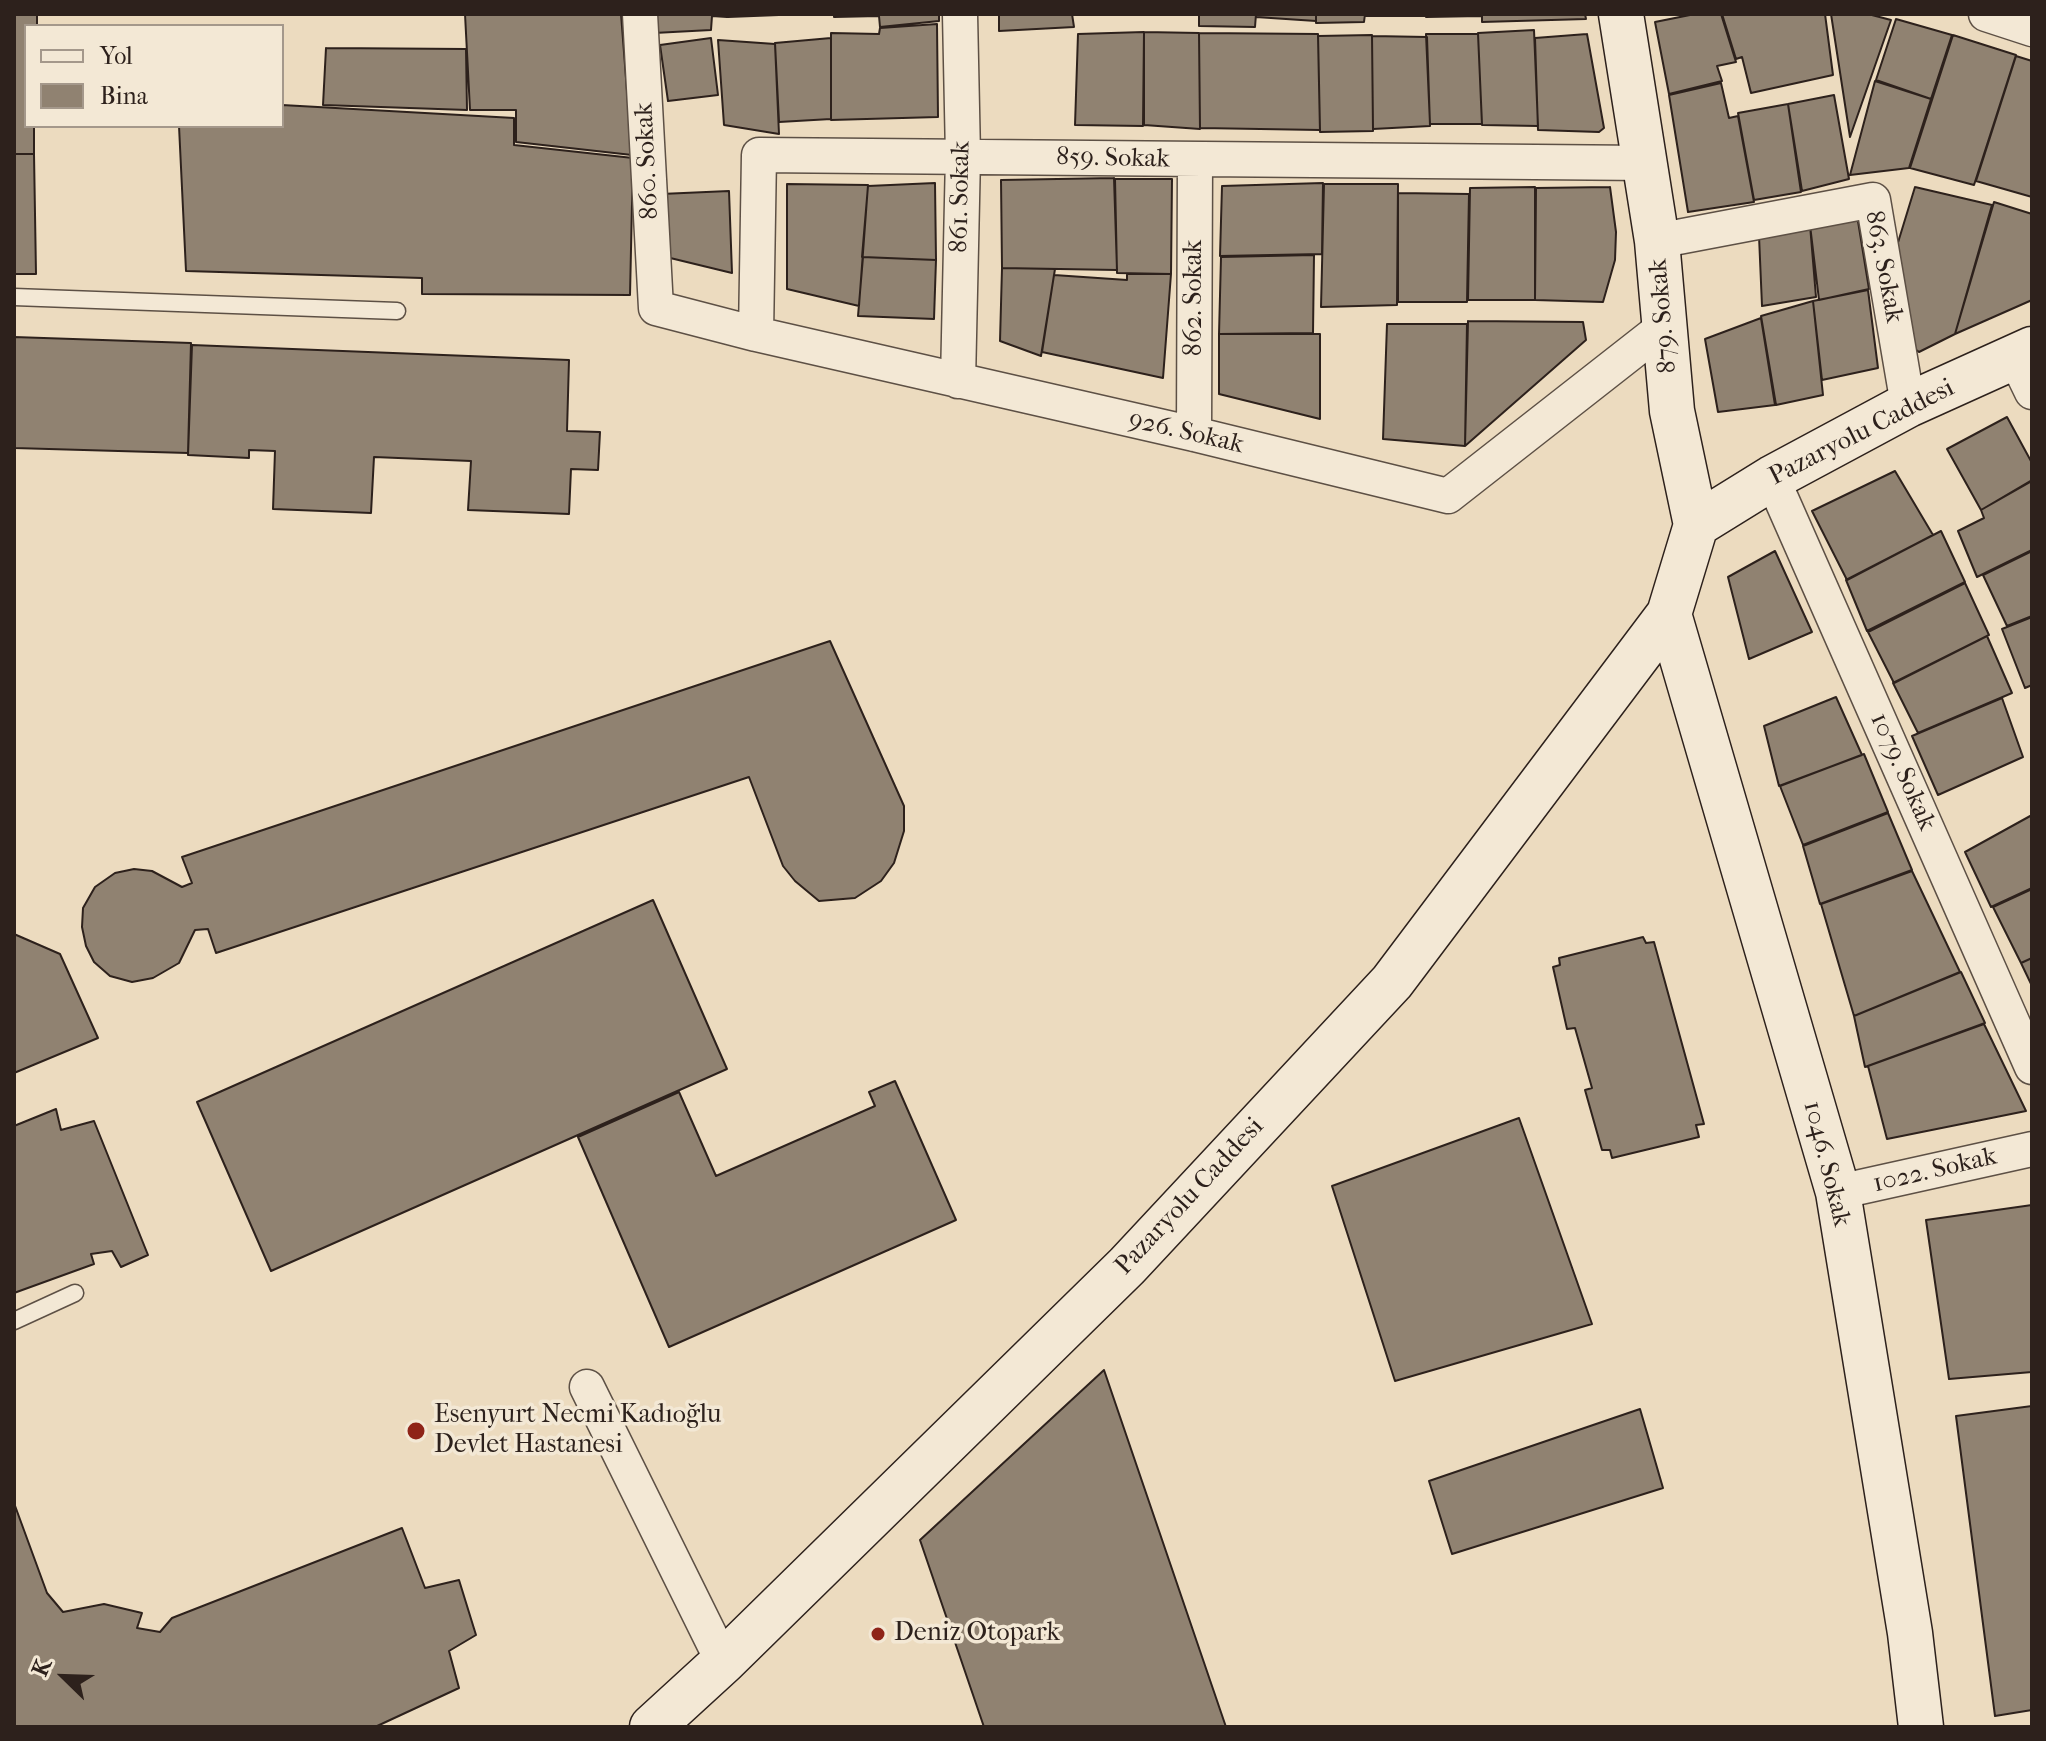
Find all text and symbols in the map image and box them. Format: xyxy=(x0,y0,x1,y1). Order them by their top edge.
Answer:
legend xyxy=(24,24,284,128)
text: Yol xyxy=(100,42,133,70)
text: Bina xyxy=(100,82,148,110)
street label: 860. Sokak xyxy=(629,102,667,220)
street label: 861. Sokak xyxy=(944,141,978,253)
street label: 859. Sokak xyxy=(1056,142,1170,176)
street label: 863. Sokak xyxy=(1857,208,1909,326)
street label: 862. Sokak xyxy=(1179,240,1211,356)
street label: 879. Sokak xyxy=(1643,257,1685,375)
street label: Pazaryolu Caddesi xyxy=(1764,373,1960,493)
street label: 926. Sokak xyxy=(1126,405,1246,461)
street label: 1079. Sokak xyxy=(1862,708,1942,836)
street label: 1046. Sokak xyxy=(1795,1098,1857,1230)
street label: Pazaryolu Caddesi xyxy=(1109,1112,1271,1282)
street label: 1022. Sokak xyxy=(1870,1142,2000,1200)
place label: Esenyurt Necmi Kadıoğlu Devlet Hastanesi xyxy=(434,1400,722,1462)
marker: Esenyurt Necmi Kadıoğlu Devlet Hastanesi xyxy=(405,1420,427,1442)
place label: Deniz Otopark xyxy=(894,1618,1060,1650)
marker: Deniz Otopark xyxy=(869,1625,887,1643)
north arrow xyxy=(24,1637,104,1717)
text: K xyxy=(27,1655,57,1680)

